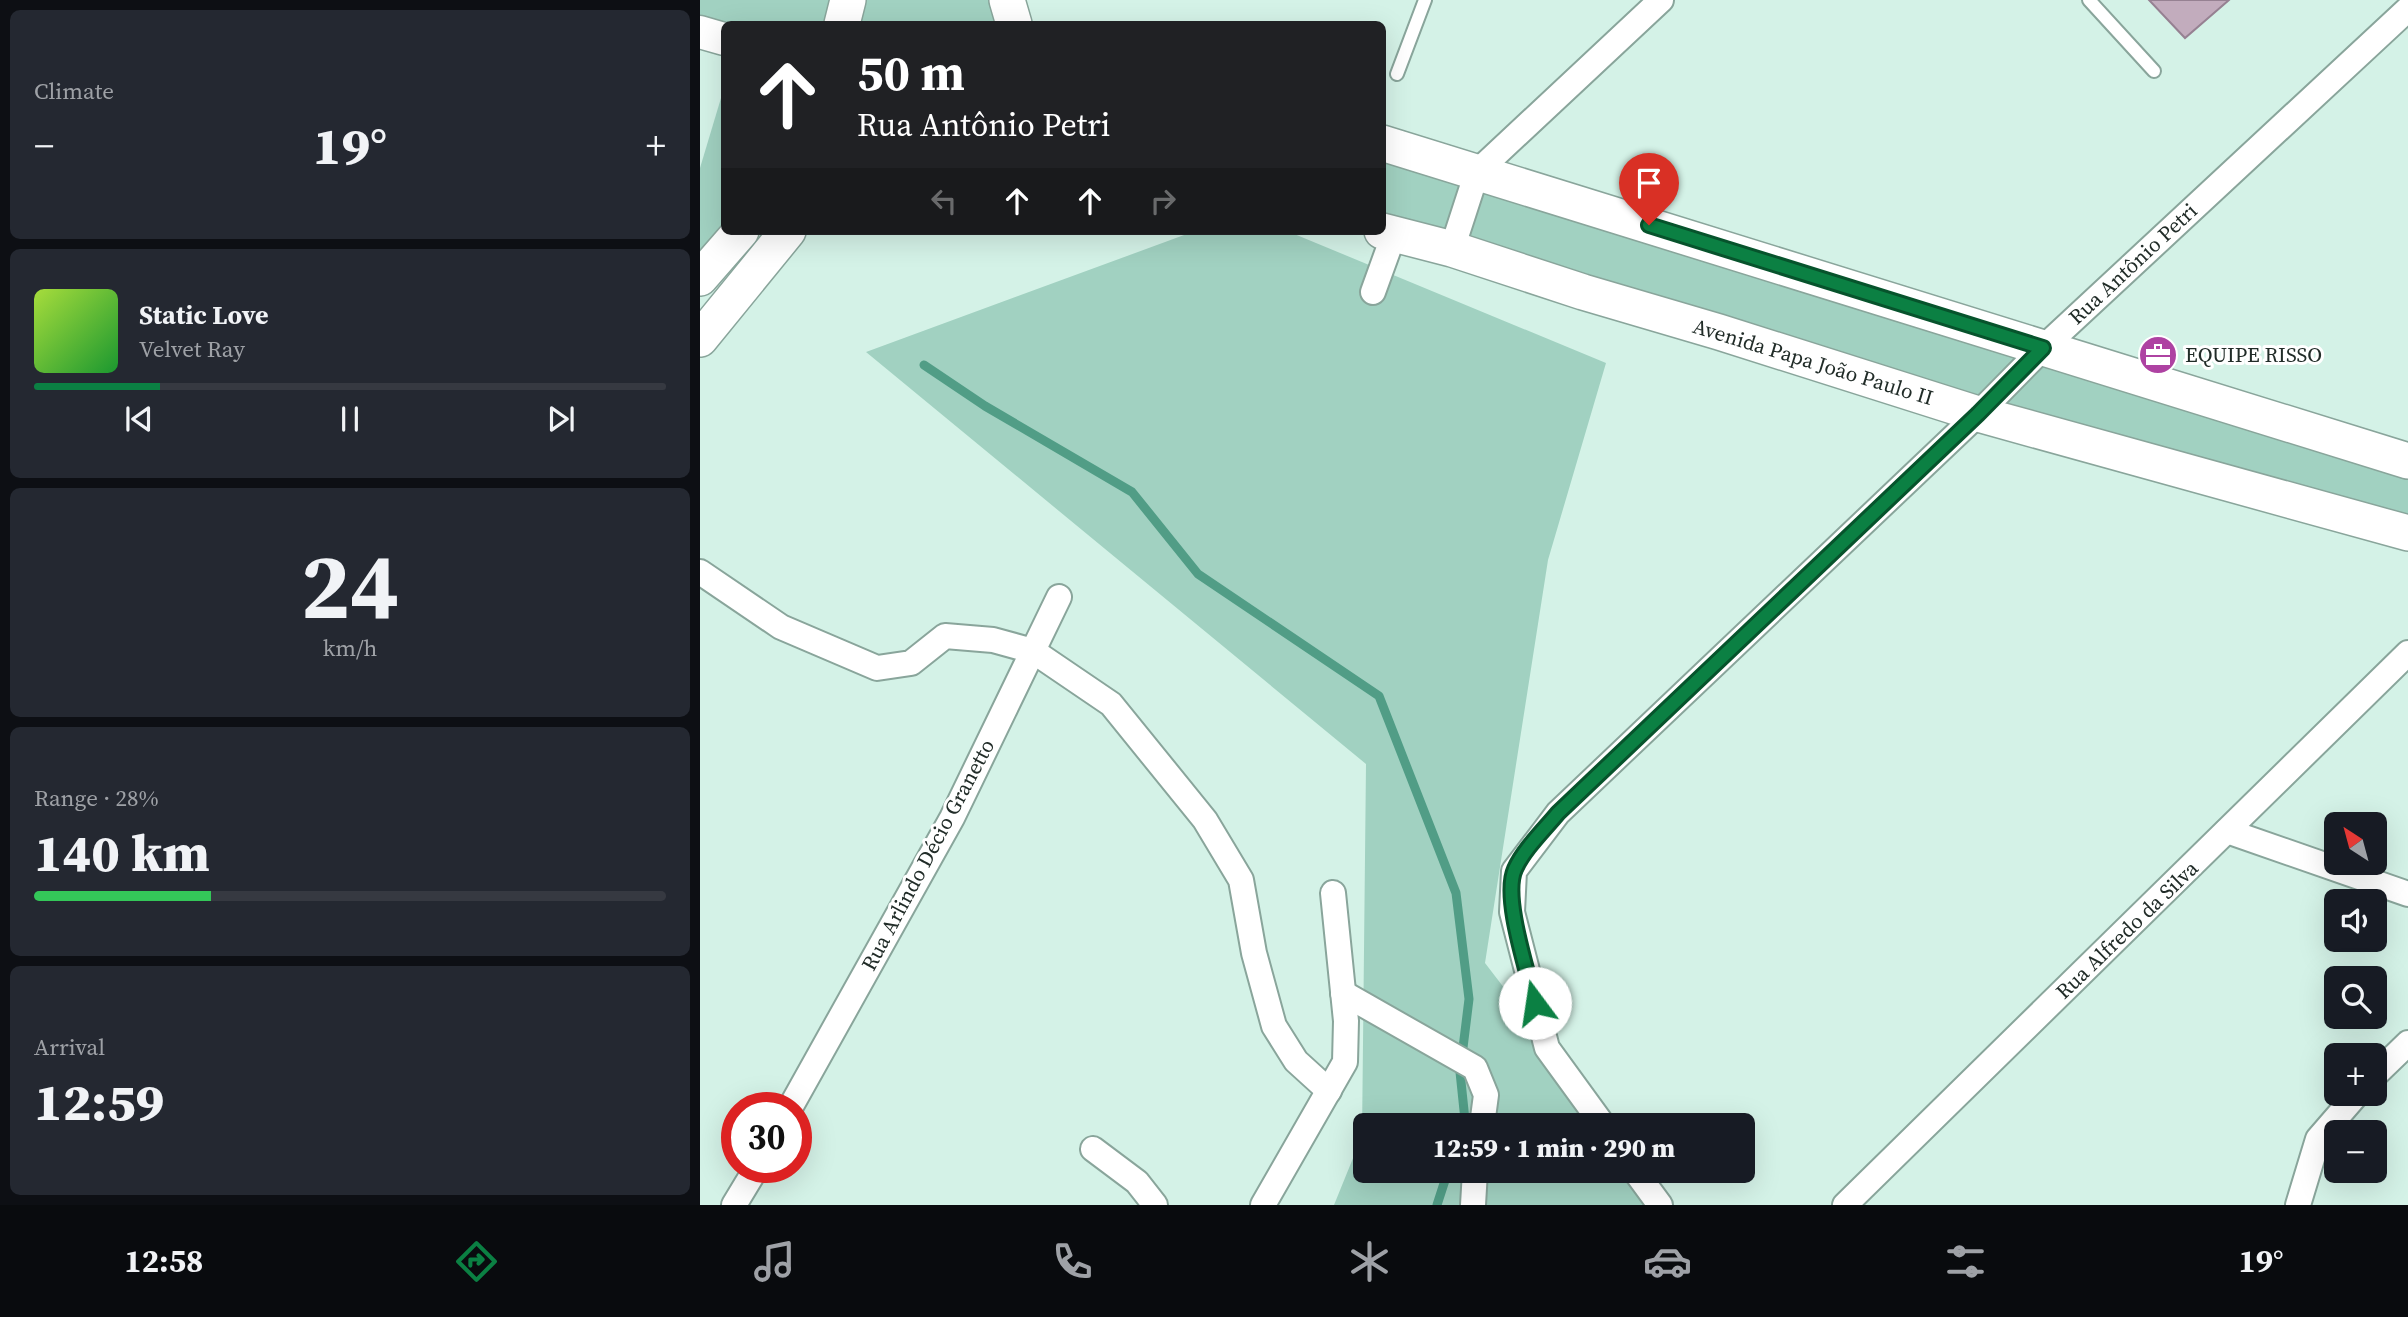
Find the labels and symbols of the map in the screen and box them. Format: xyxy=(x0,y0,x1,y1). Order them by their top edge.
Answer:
pin xyxy=(1619,153,1679,225)
street label: Rua Antônio Petri xyxy=(2062,196,2203,331)
street label: Avenida Papa João Paulo II xyxy=(1689,311,1937,412)
office icon: EQUIPE RISSO xyxy=(2137,334,2179,376)
place label: EQUIPE RISSO xyxy=(2185,340,2322,369)
street label: Rua Arlindo Décio Granetto xyxy=(854,734,1001,976)
north arrow xyxy=(2324,812,2387,875)
street label: Rua Alfredo da Silva xyxy=(2049,854,2205,1005)
position arrow xyxy=(1498,966,1572,1040)
speed limit sign: 30 xyxy=(721,1092,812,1183)

